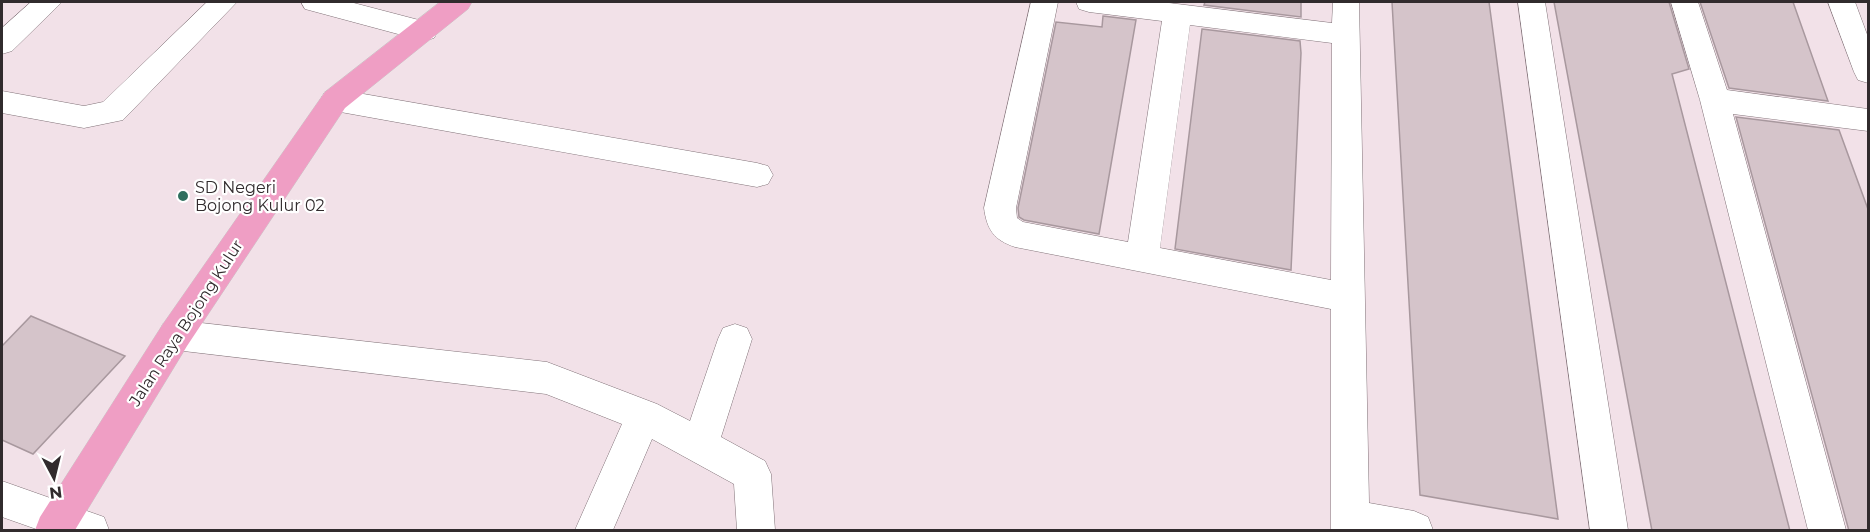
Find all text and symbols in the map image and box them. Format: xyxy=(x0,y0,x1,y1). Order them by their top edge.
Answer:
place label: SD Negeri Bojong Kulur 02 xyxy=(195,178,325,215)
marker: SD Negeri Bojong Kulur 02 xyxy=(176,189,190,203)
street label: Jalan Raya Bojong Kulur xyxy=(125,236,247,411)
north arrow xyxy=(24,448,84,508)
text: N xyxy=(48,482,63,503)

